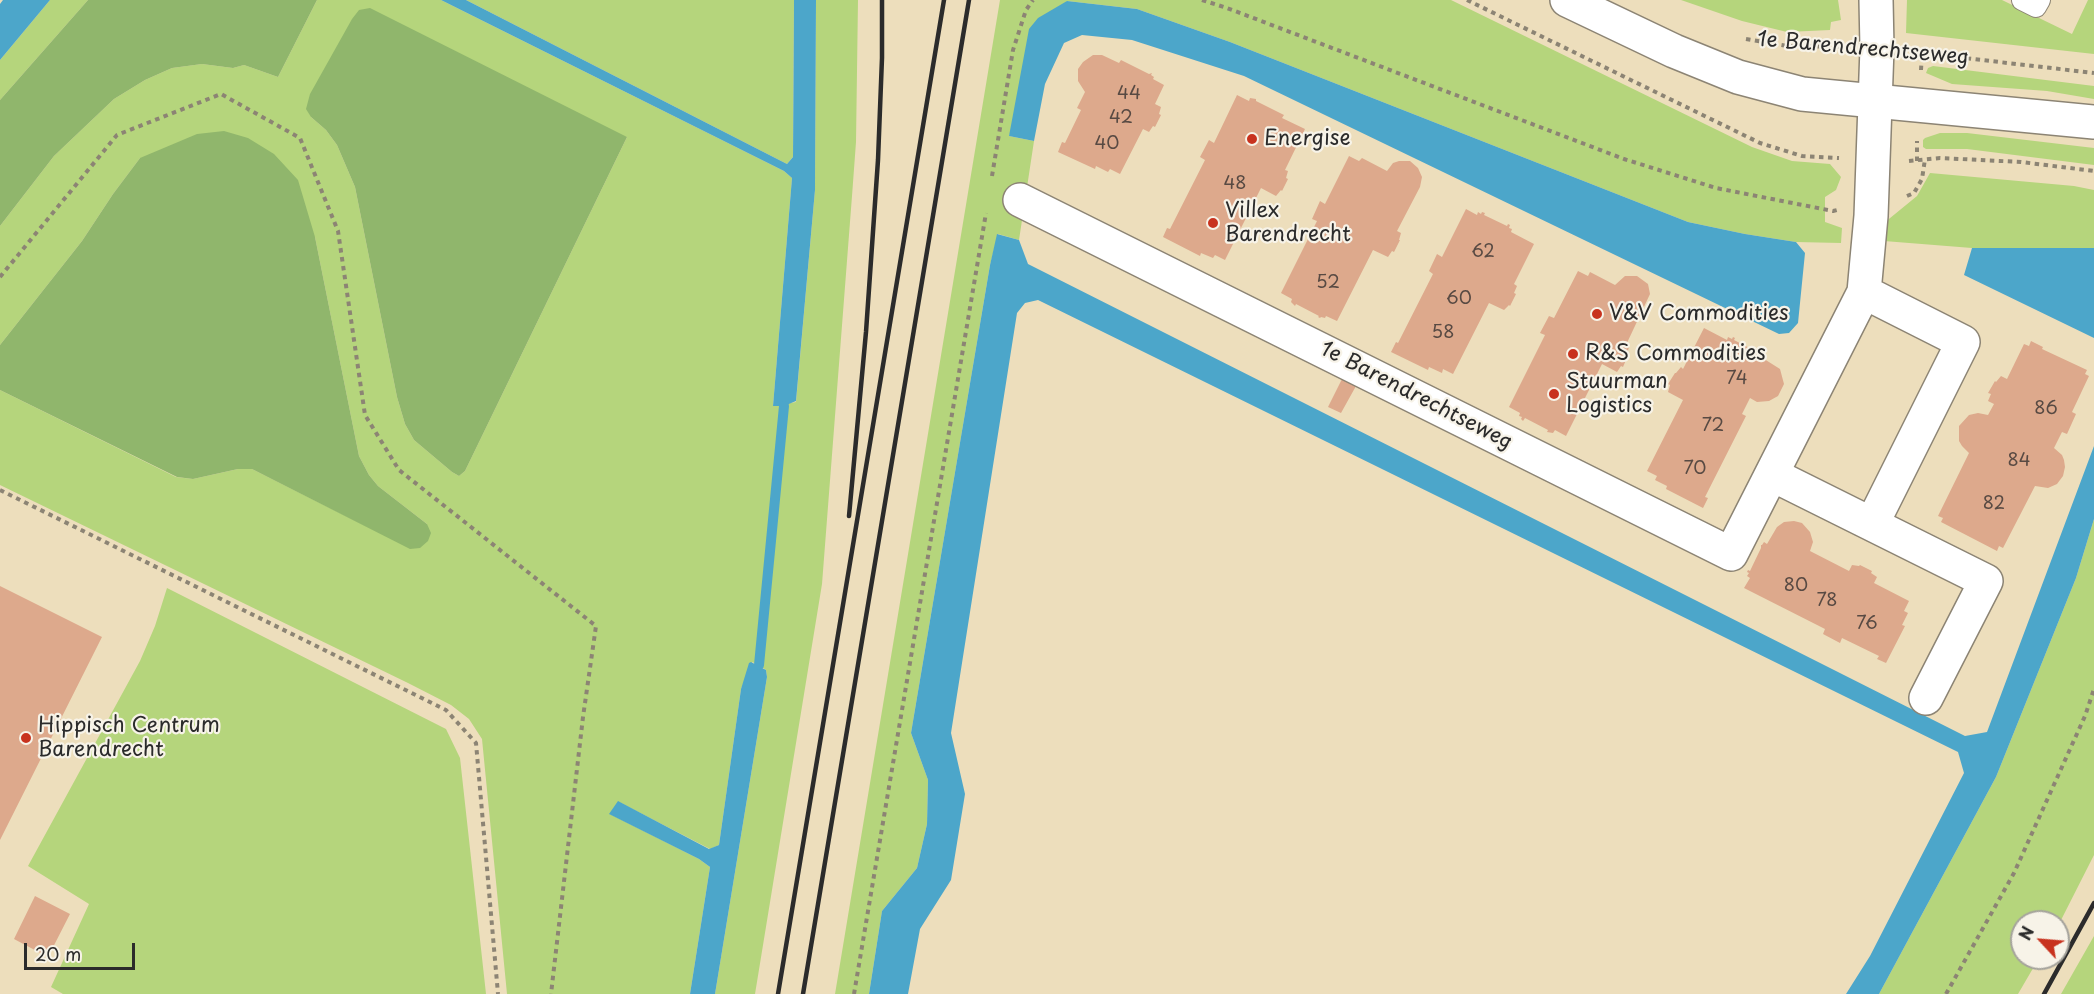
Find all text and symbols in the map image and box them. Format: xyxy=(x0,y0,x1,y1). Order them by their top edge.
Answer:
street label: 1e Barendrechtseweg xyxy=(1756,27,1970,71)
house number: 44 xyxy=(1117,83,1141,105)
house number: 42 xyxy=(1109,107,1133,129)
place label: Energise xyxy=(1264,126,1351,152)
marker: Energise xyxy=(1245,132,1259,146)
house number: 40 xyxy=(1094,133,1120,155)
house number: 48 xyxy=(1223,173,1247,195)
place label: Villex Barendrecht xyxy=(1225,198,1351,248)
marker: Villex Barendrecht xyxy=(1206,216,1220,230)
house number: 62 xyxy=(1471,241,1495,263)
house number: 52 xyxy=(1316,272,1340,294)
house number: 60 xyxy=(1446,288,1472,310)
place label: V&V Commodities xyxy=(1609,301,1789,327)
marker: V&V Commodities xyxy=(1590,307,1604,321)
house number: 58 xyxy=(1432,322,1454,344)
street label: 1e Barendrechtseweg xyxy=(1316,337,1516,455)
place label: R&S Commodities xyxy=(1585,341,1766,367)
marker: R&S Commodities xyxy=(1566,347,1580,361)
house number: 74 xyxy=(1726,368,1748,390)
place label: Stuurman Logistics xyxy=(1566,369,1668,419)
marker: Stuurman Logistics xyxy=(1547,387,1561,401)
house number: 86 xyxy=(2034,398,2058,420)
house number: 72 xyxy=(1702,415,1724,437)
house number: 84 xyxy=(2007,450,2031,472)
house number: 70 xyxy=(1684,458,1706,480)
house number: 82 xyxy=(1983,493,2005,515)
house number: 80 xyxy=(1784,575,1808,597)
house number: 78 xyxy=(1817,590,1837,612)
house number: 76 xyxy=(1856,613,1878,635)
place label: Hippisch Centrum Barendrecht xyxy=(38,713,220,763)
marker: Hippisch Centrum Barendrecht xyxy=(19,731,33,745)
north arrow xyxy=(2010,910,2070,970)
text: N xyxy=(2012,922,2039,944)
scale bar xyxy=(27,931,138,969)
text: 20 m xyxy=(35,940,81,967)

